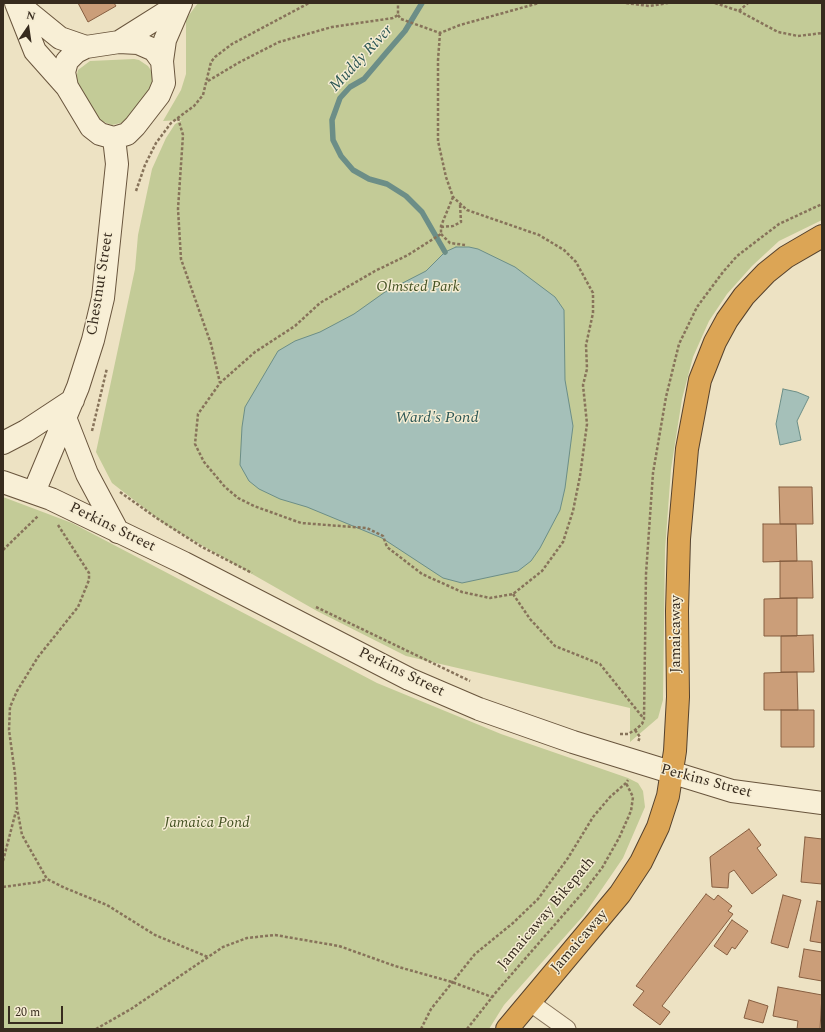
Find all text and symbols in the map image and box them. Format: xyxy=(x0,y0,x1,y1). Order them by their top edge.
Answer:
text: N xyxy=(25,7,37,25)
north arrow xyxy=(8,8,48,48)
water label: Muddy River xyxy=(326,22,398,96)
street label: Chestnut Street xyxy=(84,231,118,337)
park label: Olmsted Park xyxy=(376,279,460,297)
water label: Ward's Pond xyxy=(395,409,479,429)
street label: Perkins Street xyxy=(66,499,158,557)
street label: Jamaicaway xyxy=(668,595,686,673)
street label: Perkins Street xyxy=(355,644,447,702)
street label: Perkins Street xyxy=(658,761,754,803)
park label: Jamaica Pond xyxy=(164,815,250,833)
street label: Jamaicaway Bikepath xyxy=(495,854,599,974)
street label: Jamaicaway xyxy=(548,907,612,977)
scale bar xyxy=(10,998,65,1024)
text: 20 m xyxy=(15,1003,40,1022)

